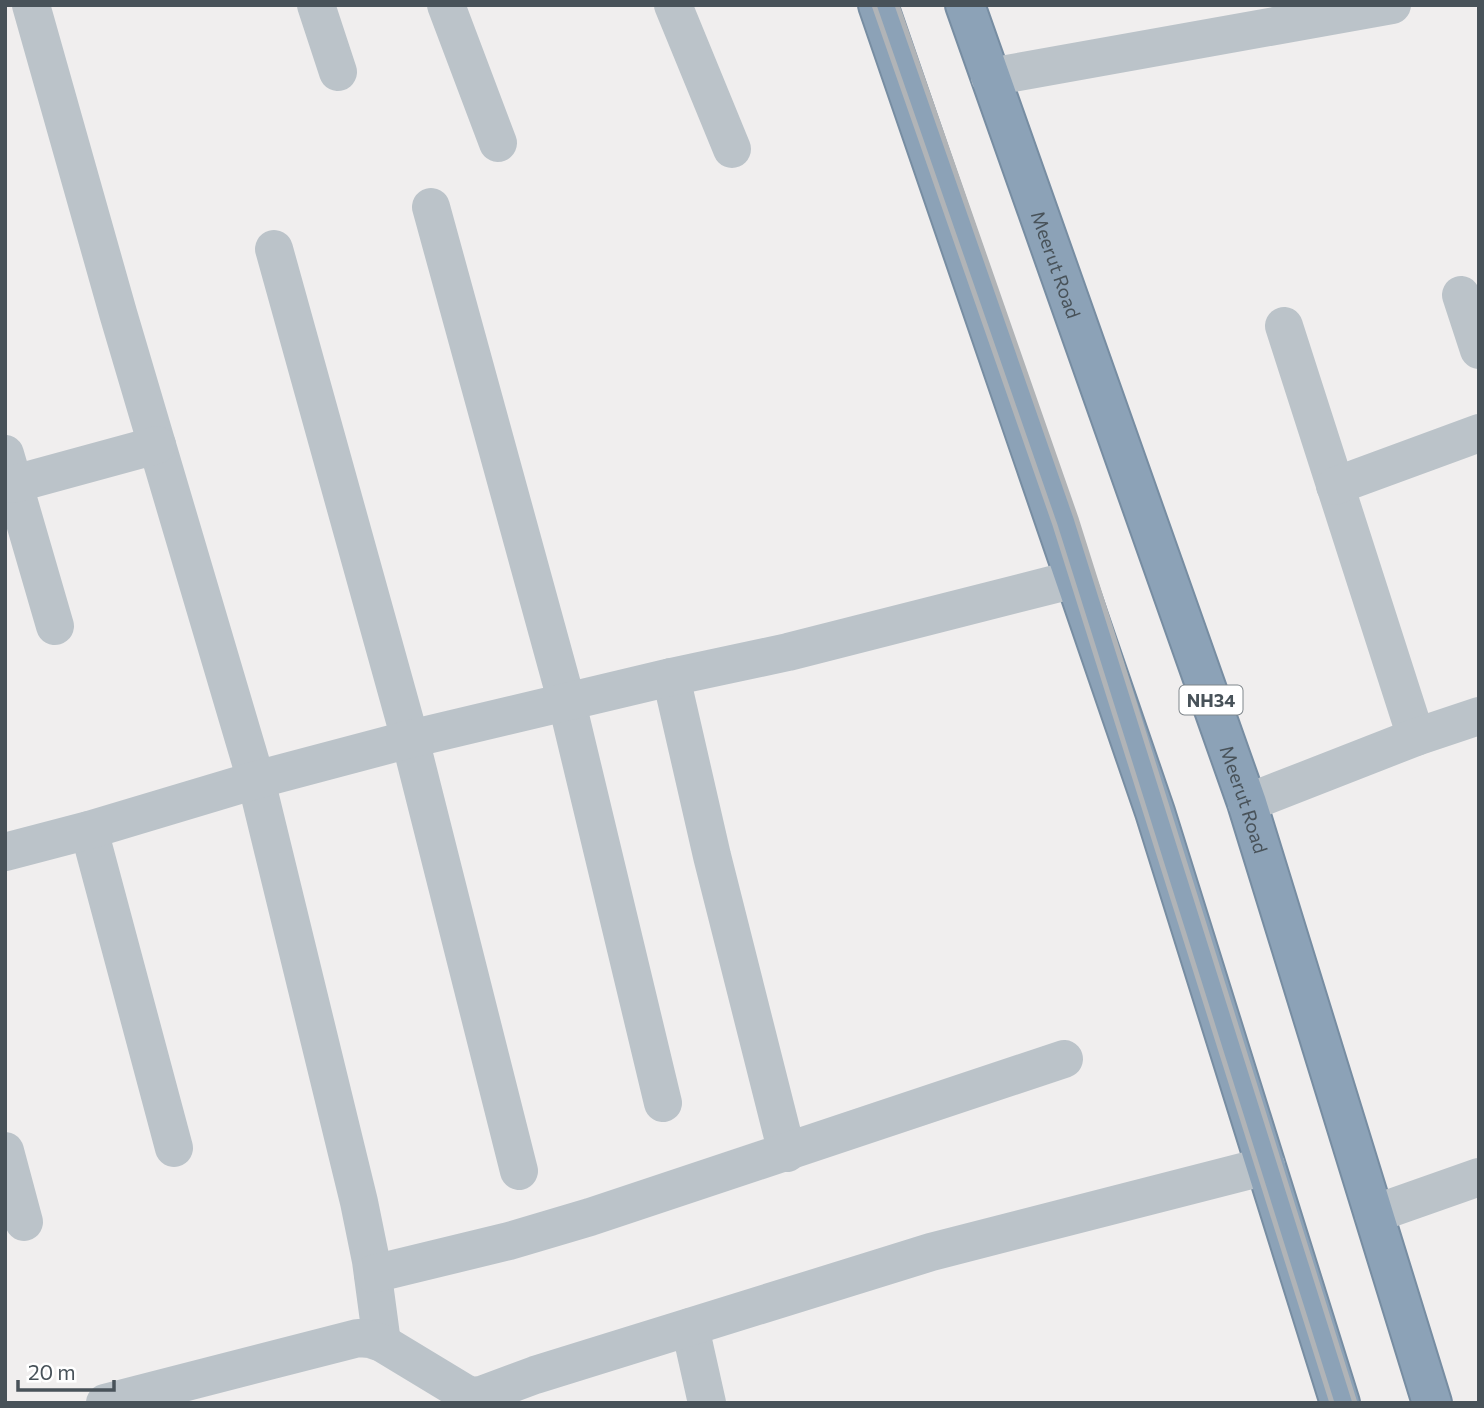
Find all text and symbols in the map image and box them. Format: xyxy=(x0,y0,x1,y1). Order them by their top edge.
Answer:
street label: Meerut Road xyxy=(1027,208,1086,321)
road number: NH34 xyxy=(1180,686,1242,714)
street label: Meerut Road xyxy=(1216,742,1273,856)
scale bar xyxy=(18,1348,114,1392)
text: 20 m xyxy=(28,1359,76,1384)

